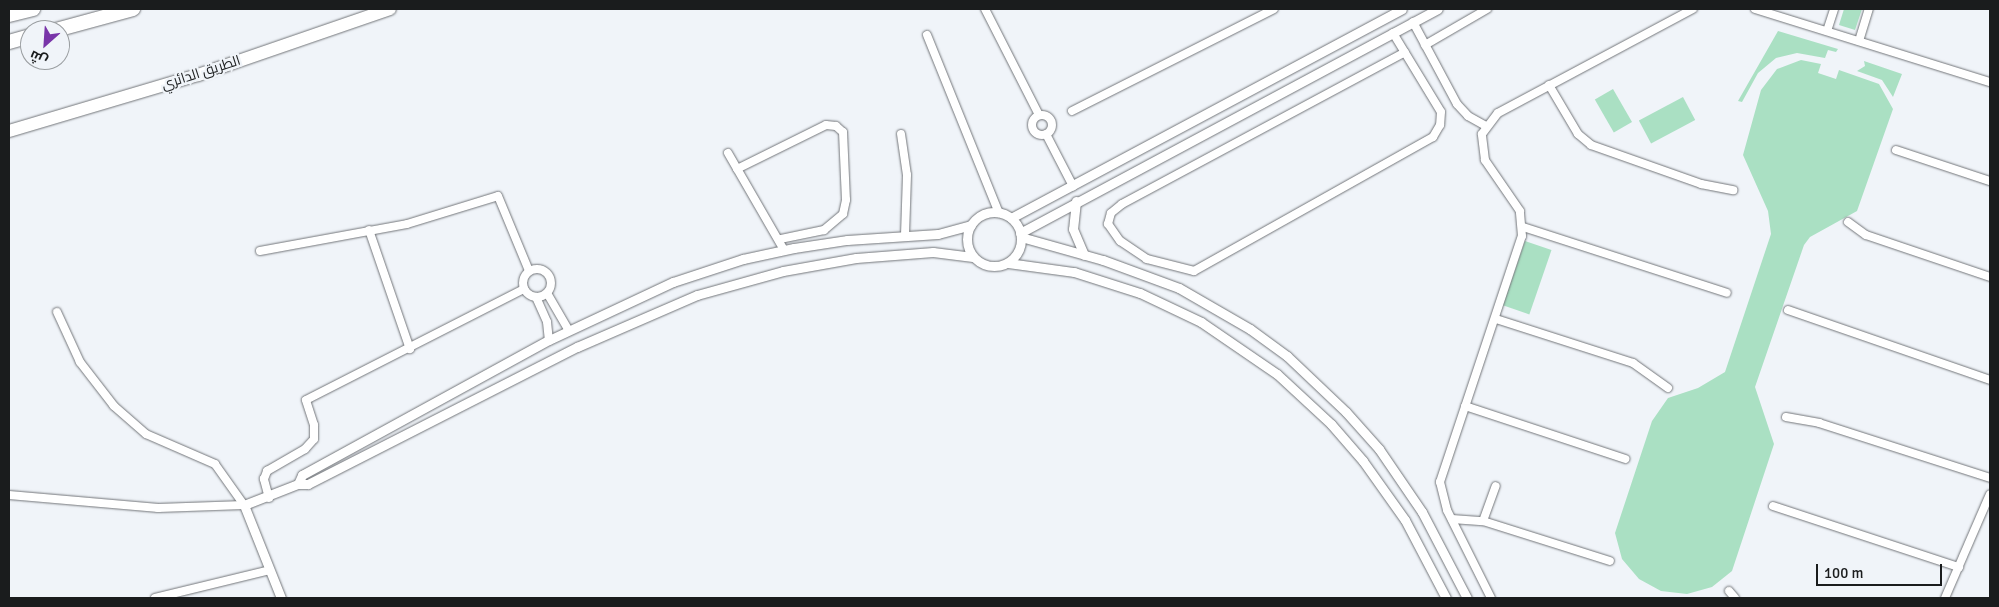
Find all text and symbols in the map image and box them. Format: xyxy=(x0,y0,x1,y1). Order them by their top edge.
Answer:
north arrow xyxy=(20,20,70,70)
text: ش xyxy=(27,46,50,70)
street label: الطريق الدائري xyxy=(159,52,243,94)
scale bar xyxy=(1819,554,1945,586)
text: 100 m xyxy=(1824,564,1864,582)

